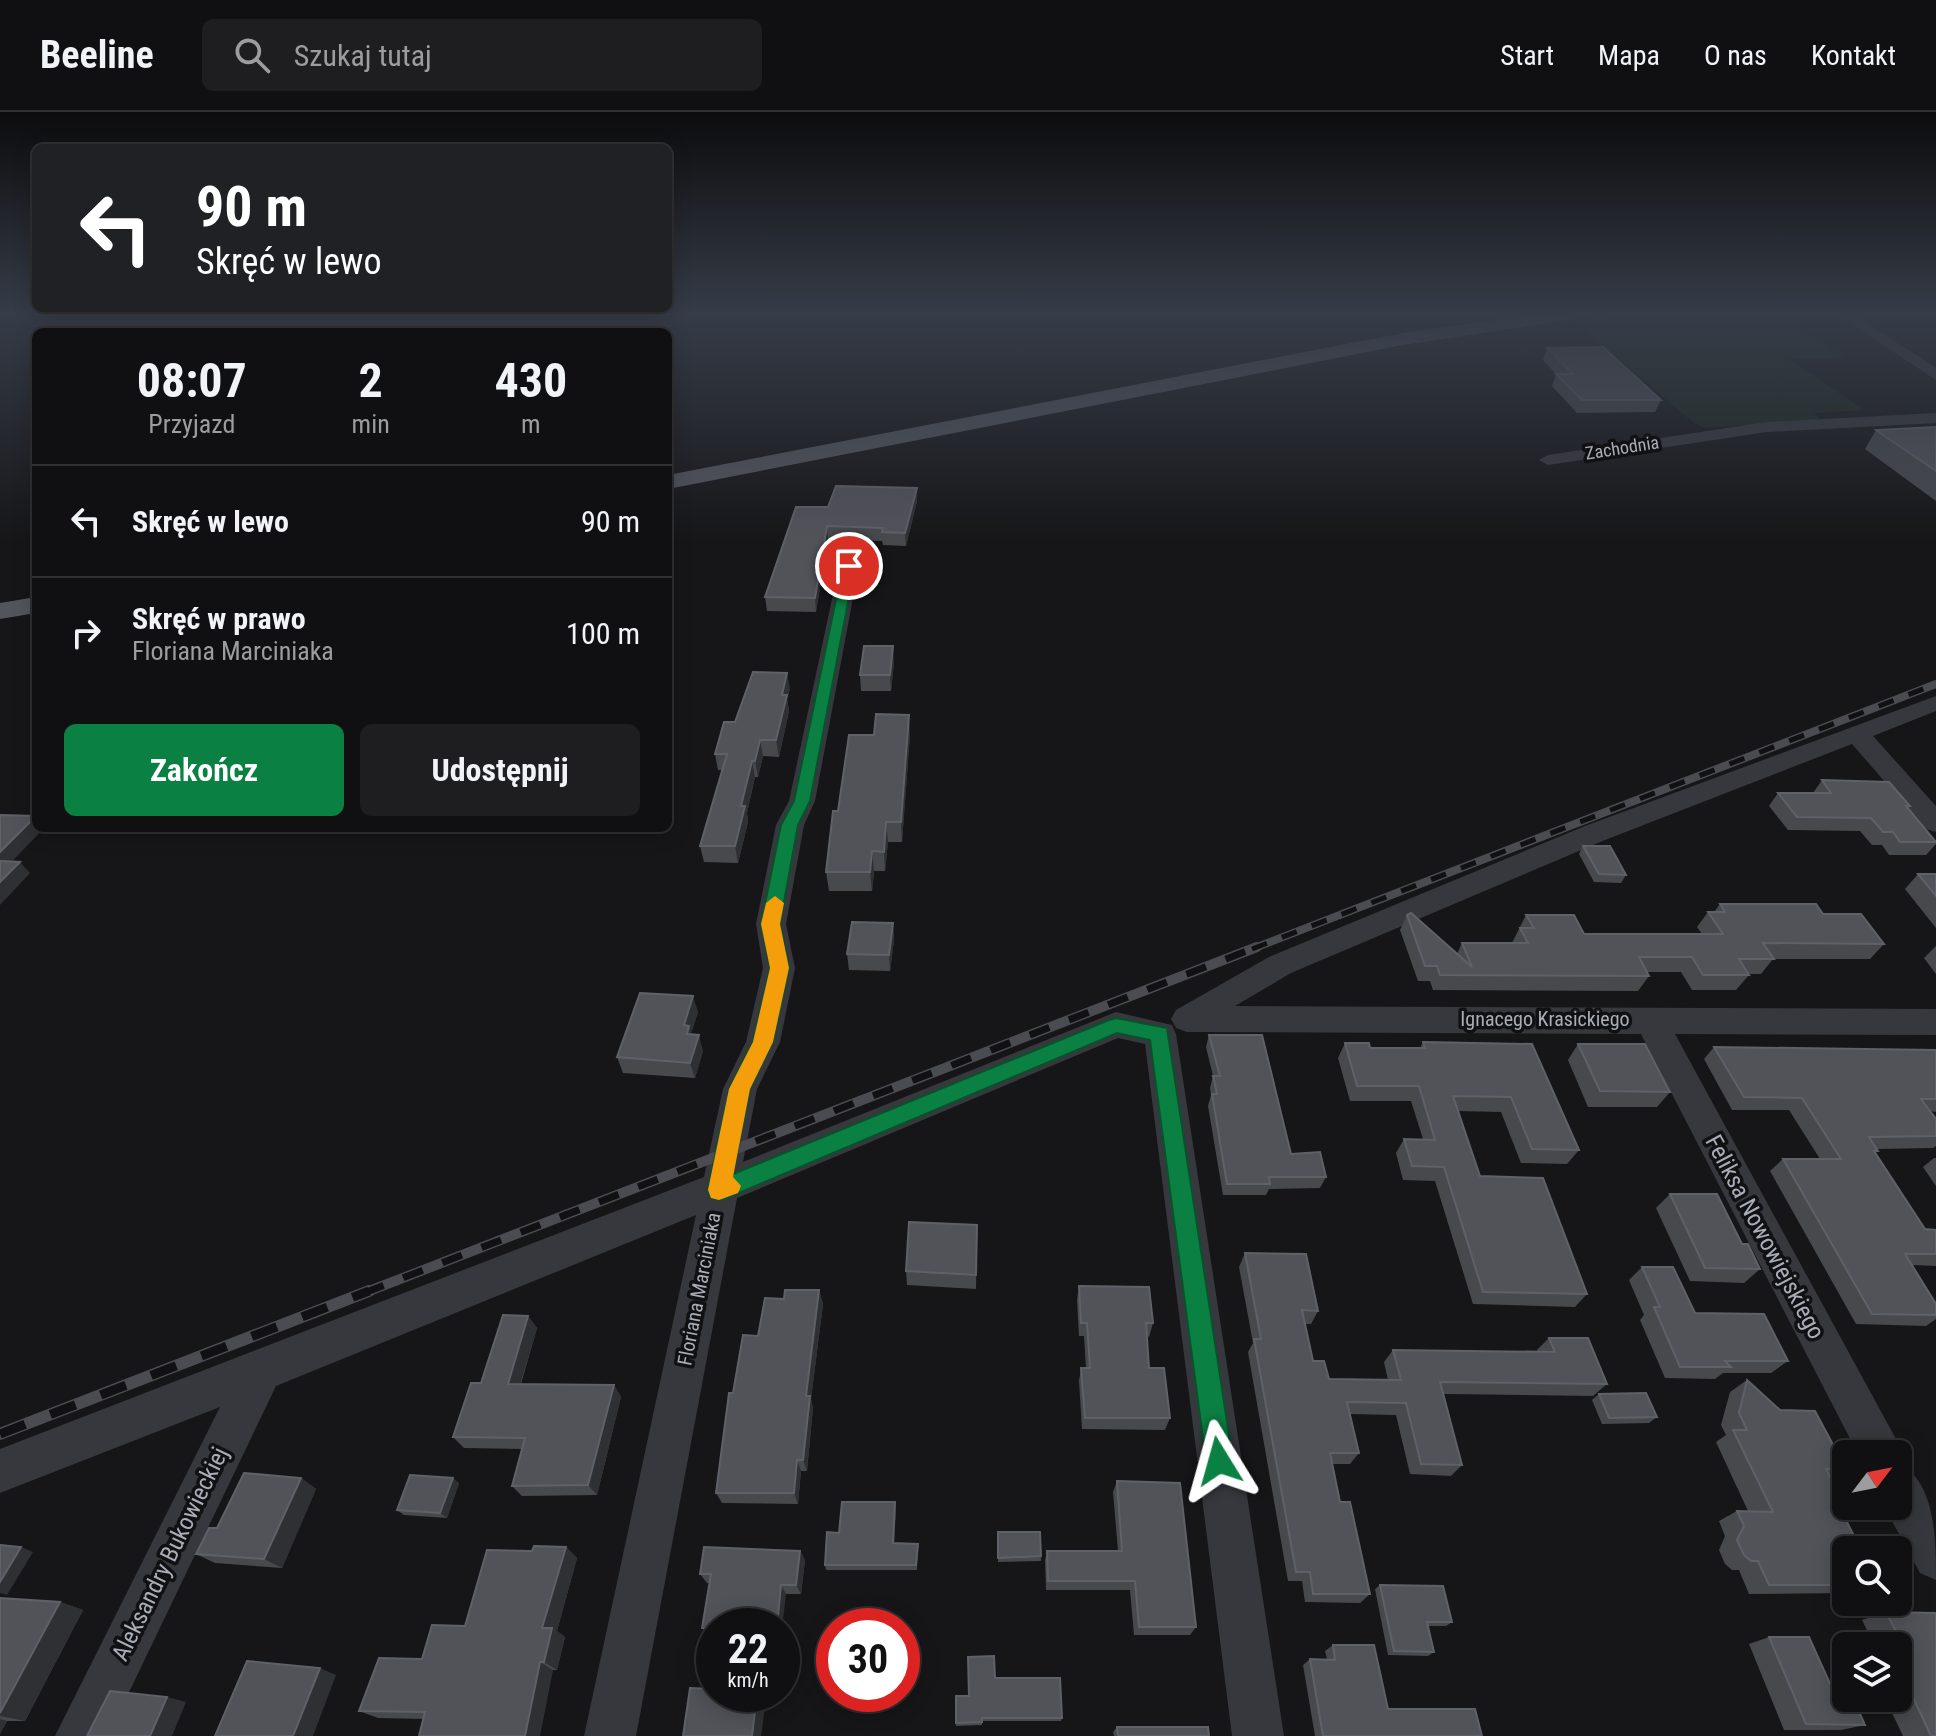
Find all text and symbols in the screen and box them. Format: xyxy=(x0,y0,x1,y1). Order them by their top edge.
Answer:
search box xyxy=(202,19,762,91)
text: Beeline xyxy=(40,33,154,77)
icon: search xyxy=(230,33,274,77)
text: Szukaj tutaj xyxy=(294,38,432,73)
text: Start xyxy=(1500,39,1554,72)
text: Mapa xyxy=(1598,39,1660,72)
text: O nas xyxy=(1704,39,1767,72)
text: Kontakt xyxy=(1811,39,1896,72)
text: 90 m xyxy=(196,174,307,240)
icon: left xyxy=(64,176,168,280)
text: Skręć w lewo xyxy=(196,241,382,283)
text: 08:07 xyxy=(137,352,247,409)
text: 2 xyxy=(359,352,383,409)
text: 430 xyxy=(494,352,567,409)
text: Przyjazd xyxy=(148,409,235,439)
text: min xyxy=(352,409,390,439)
text: m xyxy=(521,409,541,439)
street label: Zachodnia xyxy=(1583,431,1660,464)
icon: left xyxy=(64,499,108,543)
text: Skręć w lewo xyxy=(132,504,289,539)
text: 90 m xyxy=(581,504,640,539)
pin xyxy=(815,532,883,600)
icon: arrive xyxy=(827,544,871,588)
text: Skręć w prawo xyxy=(132,601,306,636)
icon: right xyxy=(64,611,108,655)
text: 100 m xyxy=(566,616,640,651)
text: Floriana Marciniaka xyxy=(132,636,334,666)
button: Zakończ xyxy=(64,724,344,816)
button: Udostępnij xyxy=(360,724,640,816)
street label: Ignacego Krasickiego xyxy=(1460,1007,1630,1031)
street label: Feliksa Nowowiejskiego xyxy=(1699,1130,1831,1344)
street label: Floriana Marciniaka xyxy=(672,1211,726,1367)
position arrow xyxy=(1177,1419,1261,1503)
north arrow xyxy=(1832,1440,1912,1520)
map controls xyxy=(1832,1440,1912,1712)
street label: Aleksandry Bukowieckiej xyxy=(106,1443,234,1665)
button: search xyxy=(1832,1536,1912,1616)
speed limit sign: 30 xyxy=(816,1608,920,1712)
text: 22 xyxy=(728,1626,768,1673)
button: layers xyxy=(1832,1632,1912,1712)
text: km/h xyxy=(727,1668,769,1692)

